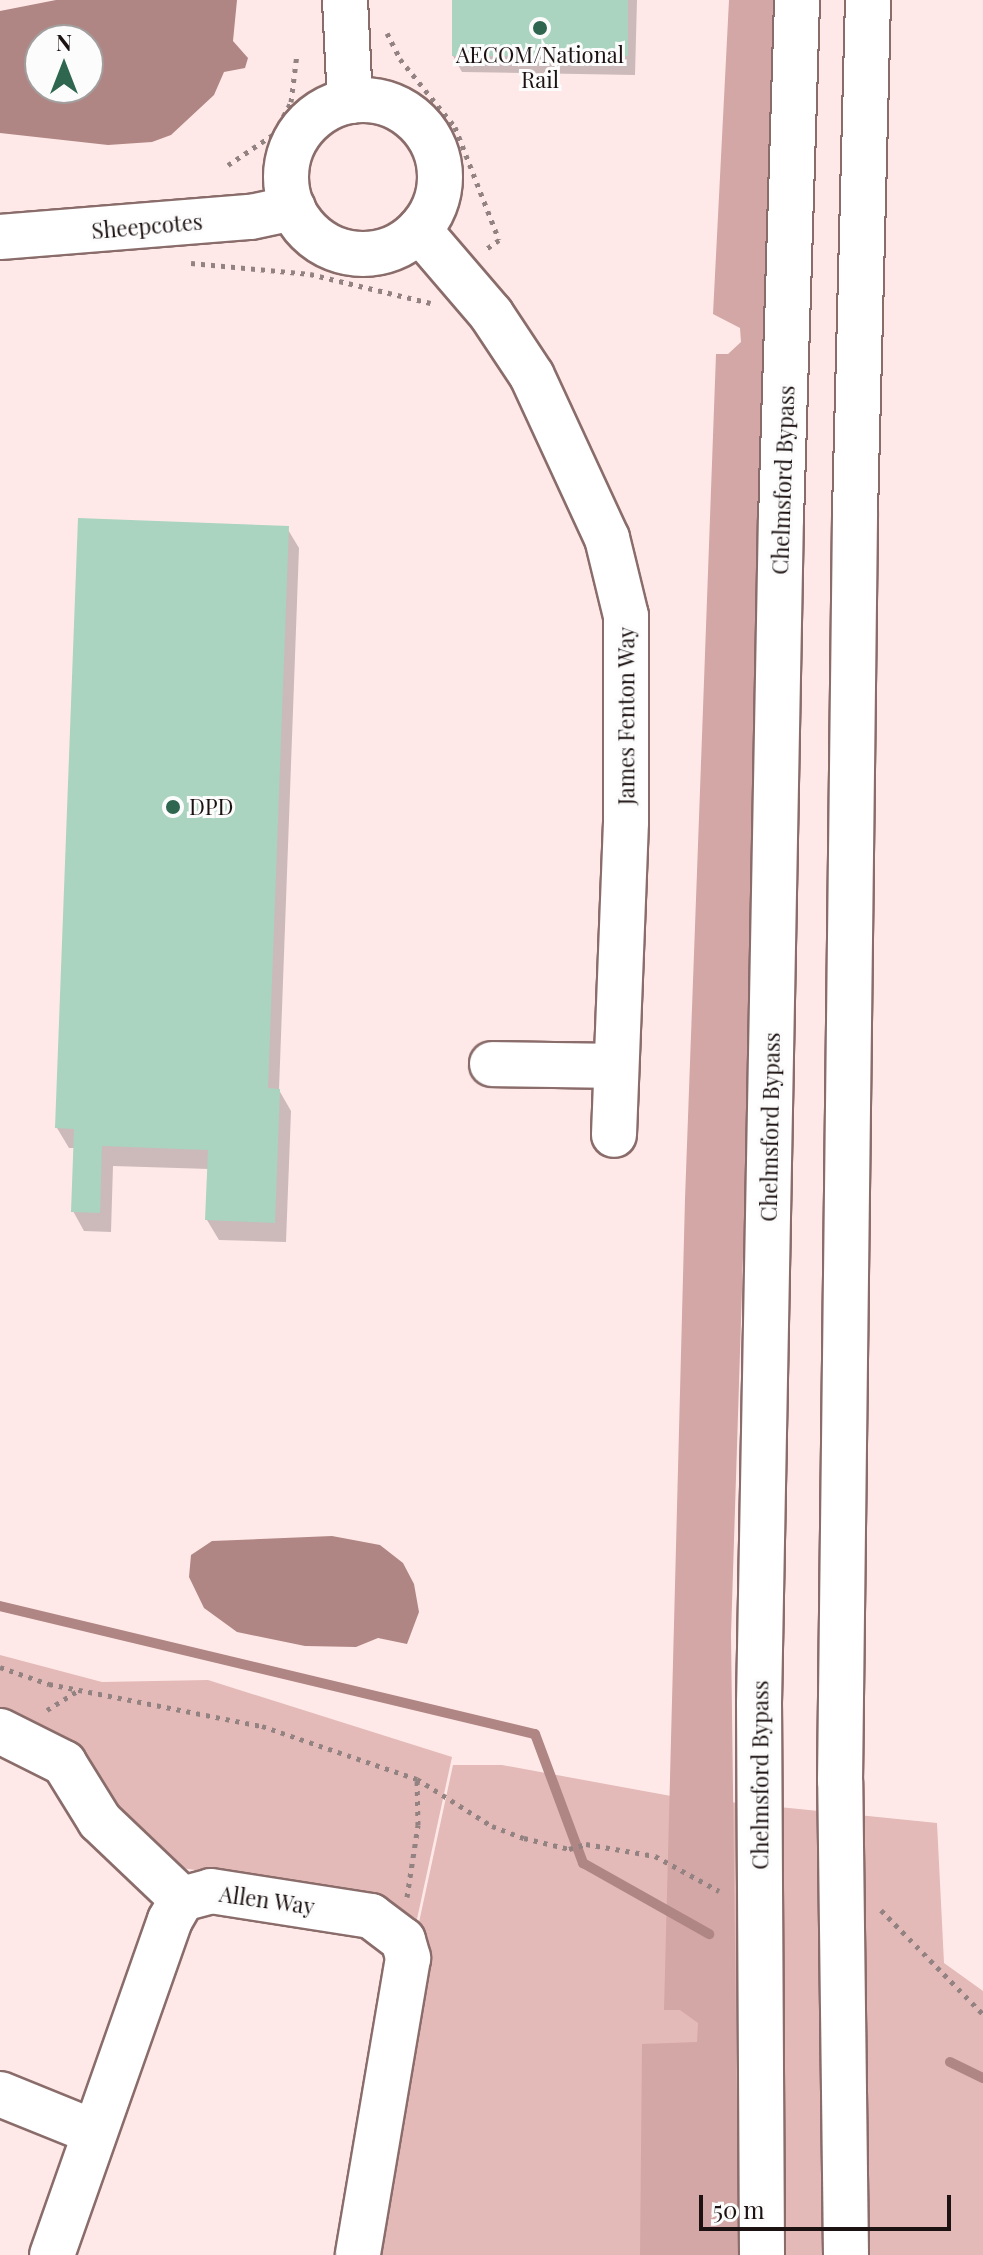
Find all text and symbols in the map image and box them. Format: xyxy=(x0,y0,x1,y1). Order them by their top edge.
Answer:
marker: AECOM/National Rail xyxy=(531,19,549,37)
north arrow xyxy=(24,24,104,104)
text: N xyxy=(56,27,72,57)
place label: AECOM/National Rail xyxy=(456,41,624,92)
street label: Sheepcotes xyxy=(90,208,204,244)
street label: Chelmsford Bypass xyxy=(767,385,799,575)
street label: James Fenton Way xyxy=(613,626,639,806)
place label: DPD xyxy=(189,794,233,820)
marker: DPD xyxy=(164,798,182,816)
street label: Chelmsford Bypass xyxy=(755,1032,785,1222)
street label: Chelmsford Bypass xyxy=(747,1680,773,1870)
street label: Allen Way xyxy=(217,1880,317,1920)
scale bar xyxy=(703,2179,955,2229)
text: 50 m xyxy=(713,2193,765,2225)

